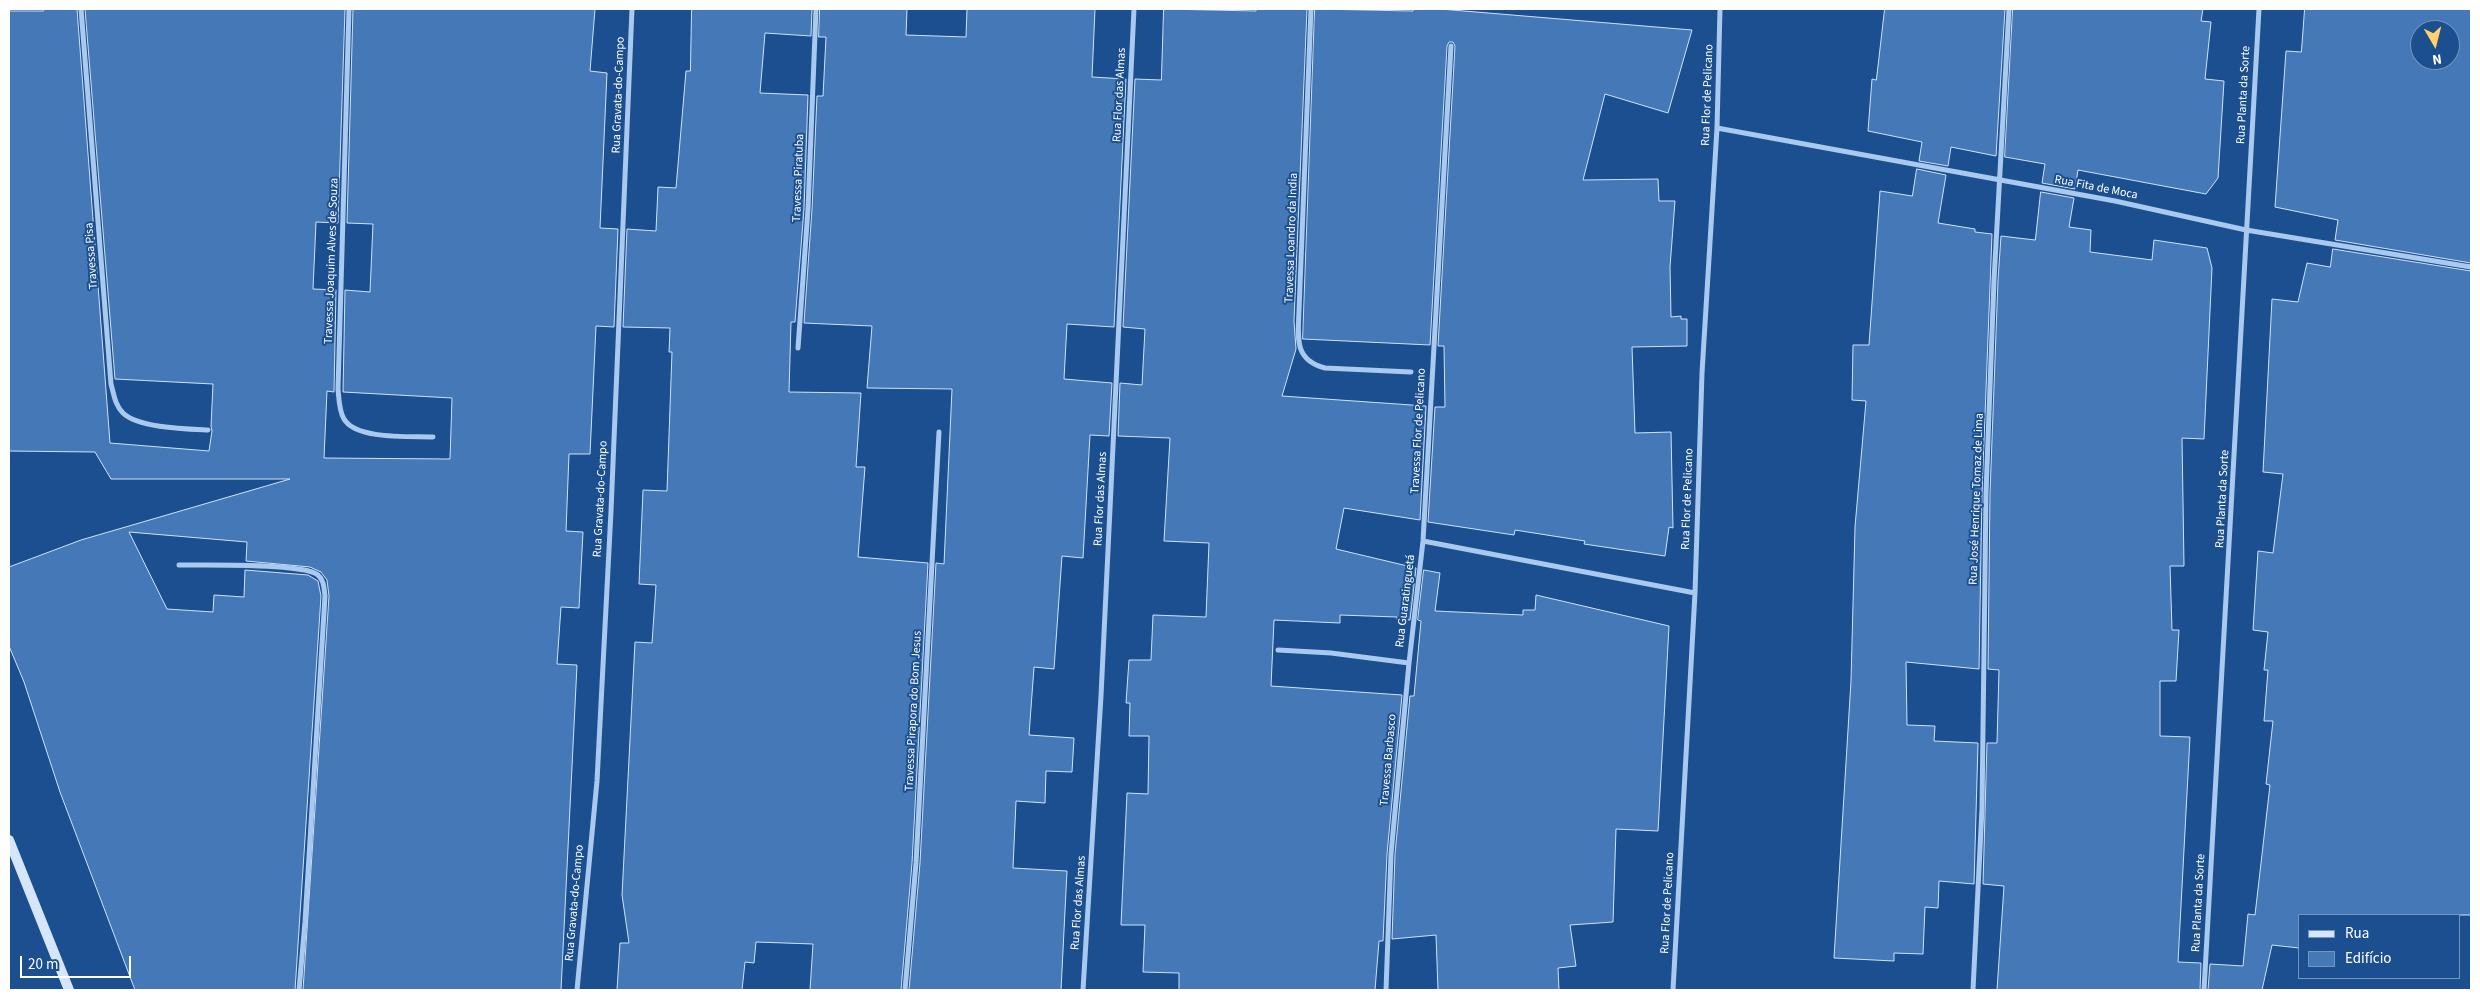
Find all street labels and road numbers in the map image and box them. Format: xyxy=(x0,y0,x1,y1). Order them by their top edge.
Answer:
street label: Rua Gravata-do-Campo xyxy=(610,36,628,154)
street label: Rua Flor de Pelicano xyxy=(1699,44,1717,146)
street label: Rua Planta da Sorte xyxy=(2234,45,2254,145)
street label: Rua Flor das Almas xyxy=(1110,47,1130,143)
street label: Travessa Piratuba xyxy=(790,134,808,222)
street label: Travessa Loandro da India xyxy=(1283,173,1301,303)
street label: Rua Fita de Moca xyxy=(2053,173,2139,203)
street label: Travessa Joaquim Alves de Souza xyxy=(322,178,342,344)
street label: Travessa Pisa xyxy=(82,222,102,290)
street label: Travessa Flor de Pelicano xyxy=(1409,368,1429,494)
street label: Rua José Henrique Tomaz de Lima xyxy=(1967,413,1987,585)
street label: Rua Gravata-do-Campo xyxy=(591,440,611,558)
street label: Rua Flor de Pelicano xyxy=(1679,448,1697,550)
street label: Rua Planta da Sorte xyxy=(2213,449,2233,549)
street label: Rua Flor das Almas xyxy=(1091,451,1111,547)
street label: Rua Guaratinguetá xyxy=(1393,554,1419,648)
street label: Travessa Pirapora do Bom Jesus xyxy=(903,630,925,792)
street label: Travessa Barbasco xyxy=(1378,713,1400,807)
street label: Rua Gravata-do-Campo xyxy=(563,844,587,962)
street label: Rua Flor de Pelicano xyxy=(1658,852,1678,954)
street label: Rua Planta da Sorte xyxy=(2189,853,2209,953)
street label: Rua Flor das Almas xyxy=(1069,855,1089,951)

